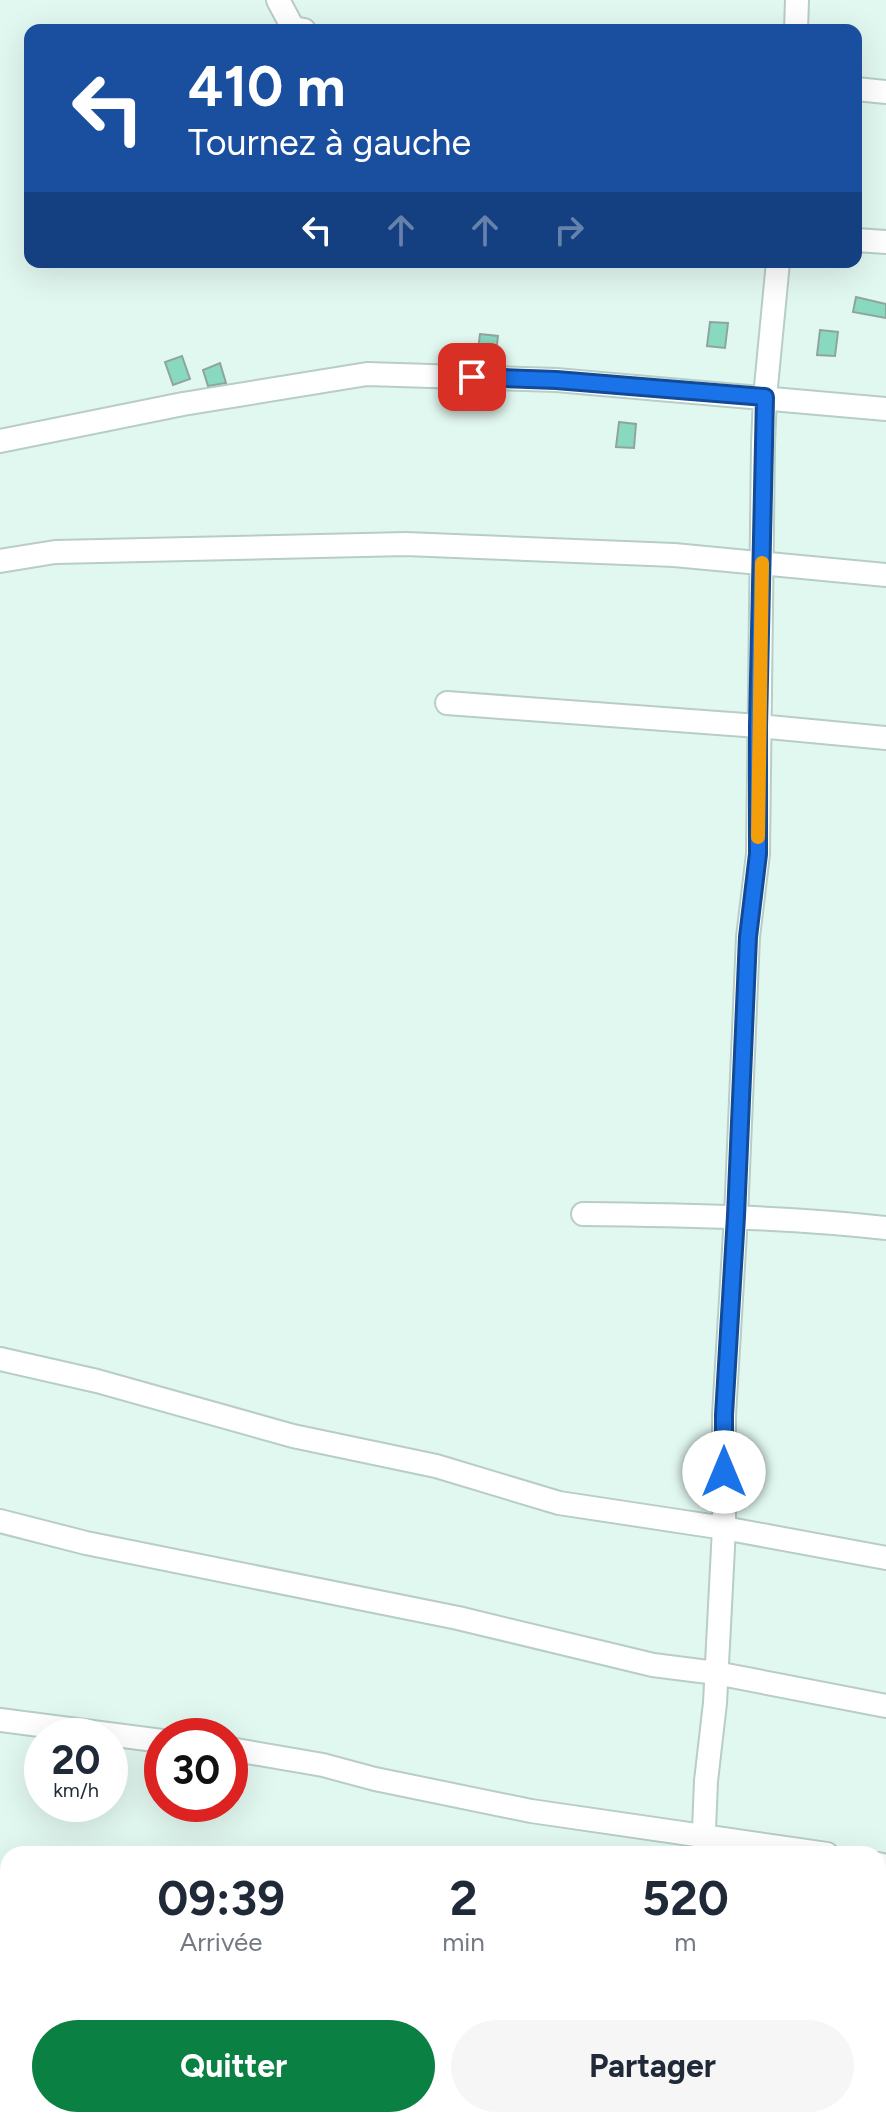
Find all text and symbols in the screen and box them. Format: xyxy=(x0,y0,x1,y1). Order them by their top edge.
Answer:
text: 410 m xyxy=(188,53,346,120)
icon: left xyxy=(56,56,160,160)
text: Tournez à gauche xyxy=(188,121,471,164)
icon: left xyxy=(295,208,339,252)
icon: ahead xyxy=(379,208,423,252)
icon: ahead xyxy=(463,208,507,252)
icon: right xyxy=(547,208,591,252)
pin xyxy=(438,343,506,411)
icon: arrive xyxy=(450,355,494,399)
position arrow xyxy=(682,1430,766,1514)
speed limit sign: 30 xyxy=(144,1718,248,1822)
text: 20 xyxy=(51,1736,101,1784)
text: km/h xyxy=(53,1778,99,1802)
text: 09:39 xyxy=(157,1869,285,1927)
text: 2 xyxy=(450,1869,477,1927)
text: 520 xyxy=(642,1869,729,1927)
text: Arrivée xyxy=(180,1926,263,1958)
text: min xyxy=(442,1926,485,1958)
text: m xyxy=(674,1926,696,1958)
button: Quitter xyxy=(32,2020,435,2112)
button: Partager xyxy=(451,2020,854,2112)

